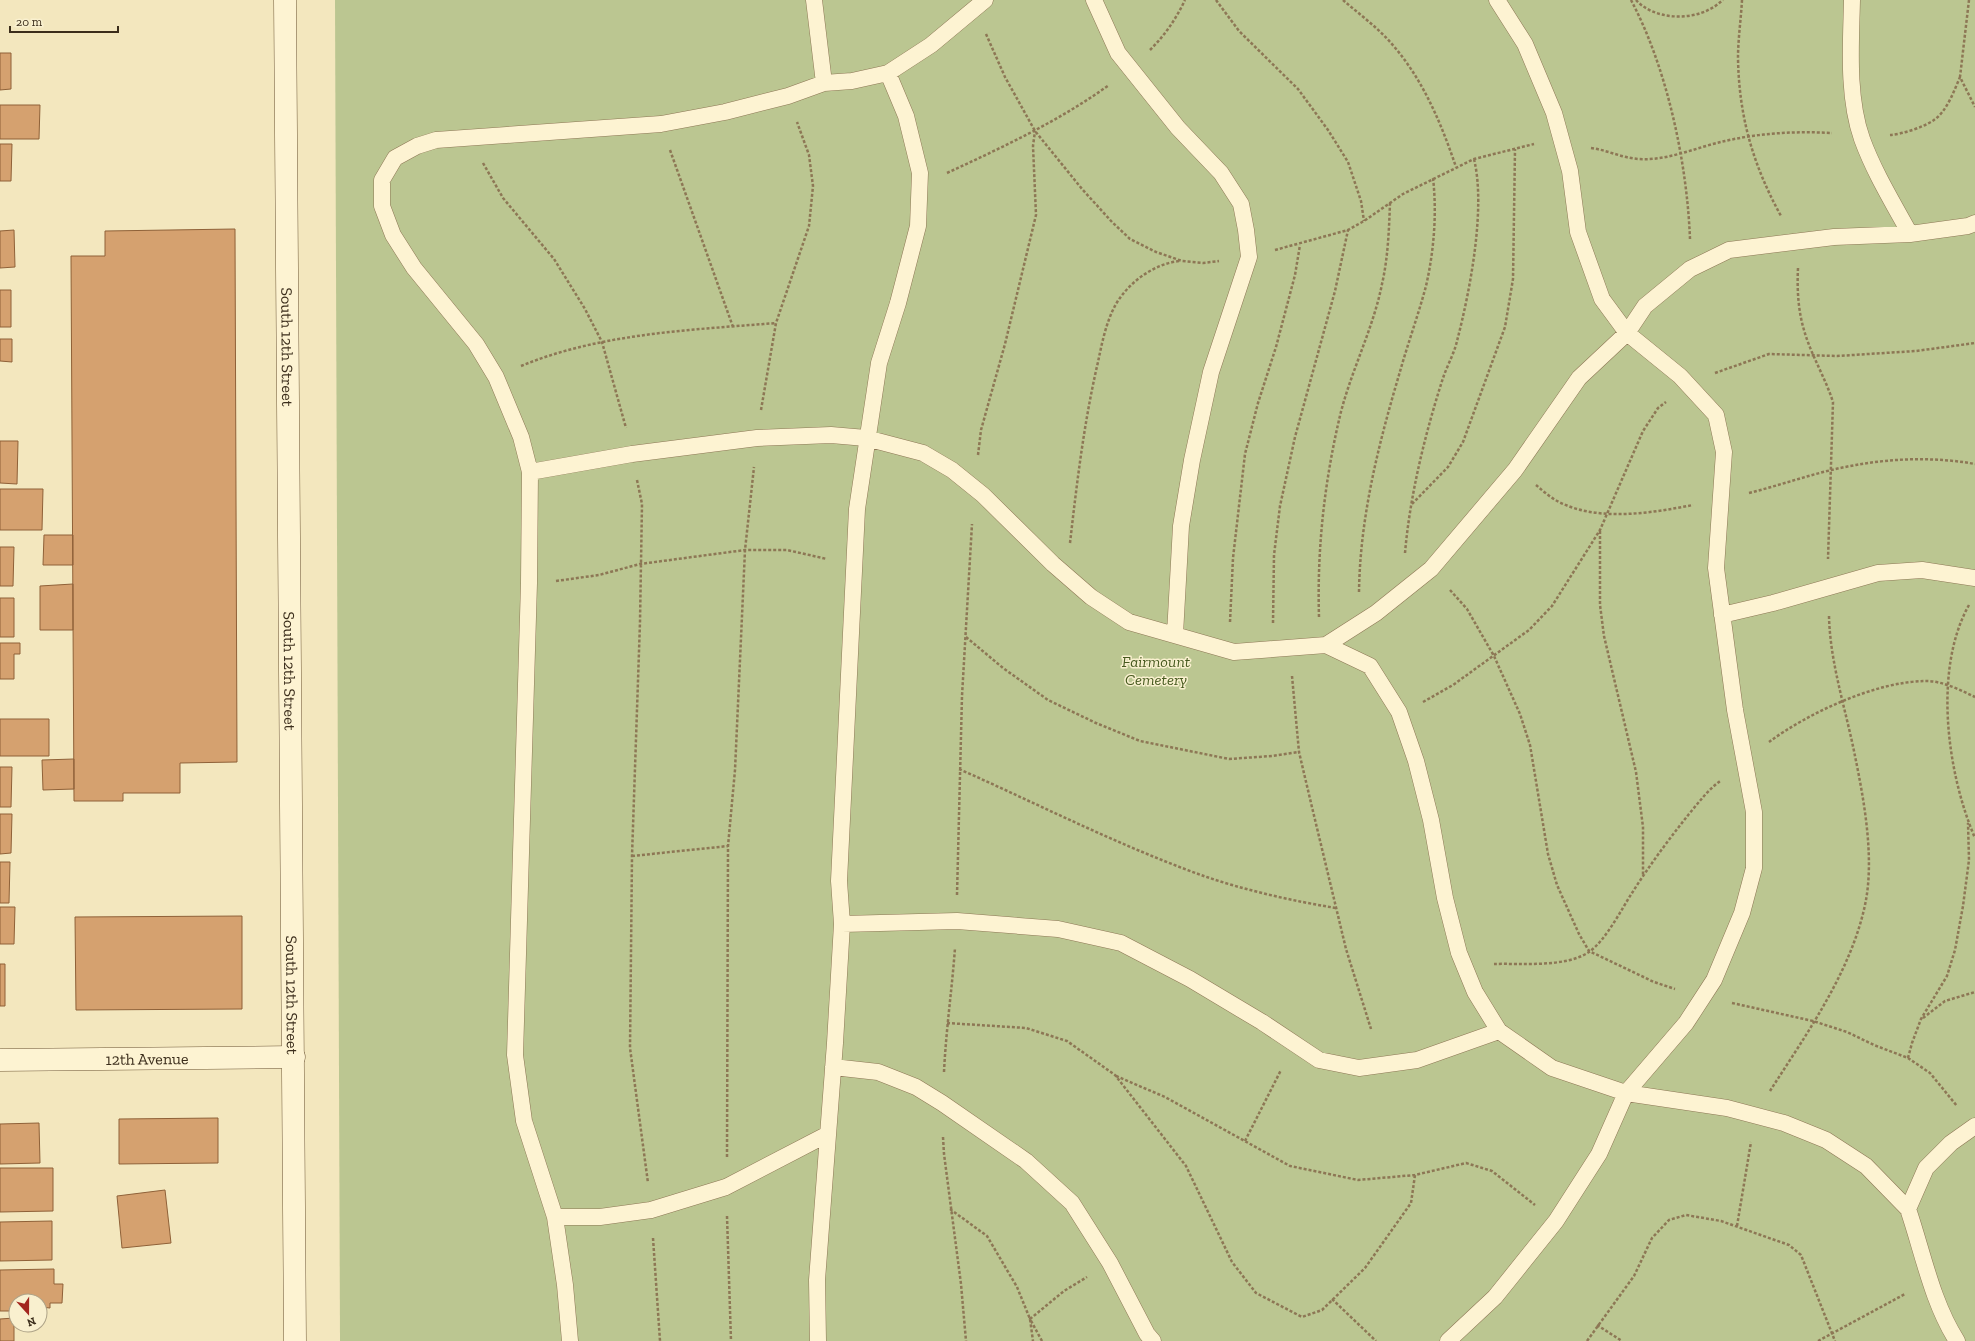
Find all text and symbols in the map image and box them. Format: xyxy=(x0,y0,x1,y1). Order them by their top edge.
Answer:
scale bar xyxy=(10,8,118,34)
text: 20 m xyxy=(16,15,43,29)
street label: South 12th Street xyxy=(278,287,298,407)
street label: South 12th Street xyxy=(280,611,300,731)
park label: Fairmount Cemetery xyxy=(1122,652,1191,689)
street label: South 12th Street xyxy=(282,935,302,1055)
street label: 12th Avenue xyxy=(105,1049,189,1068)
north arrow xyxy=(8,1293,48,1333)
text: N xyxy=(25,1314,38,1330)

